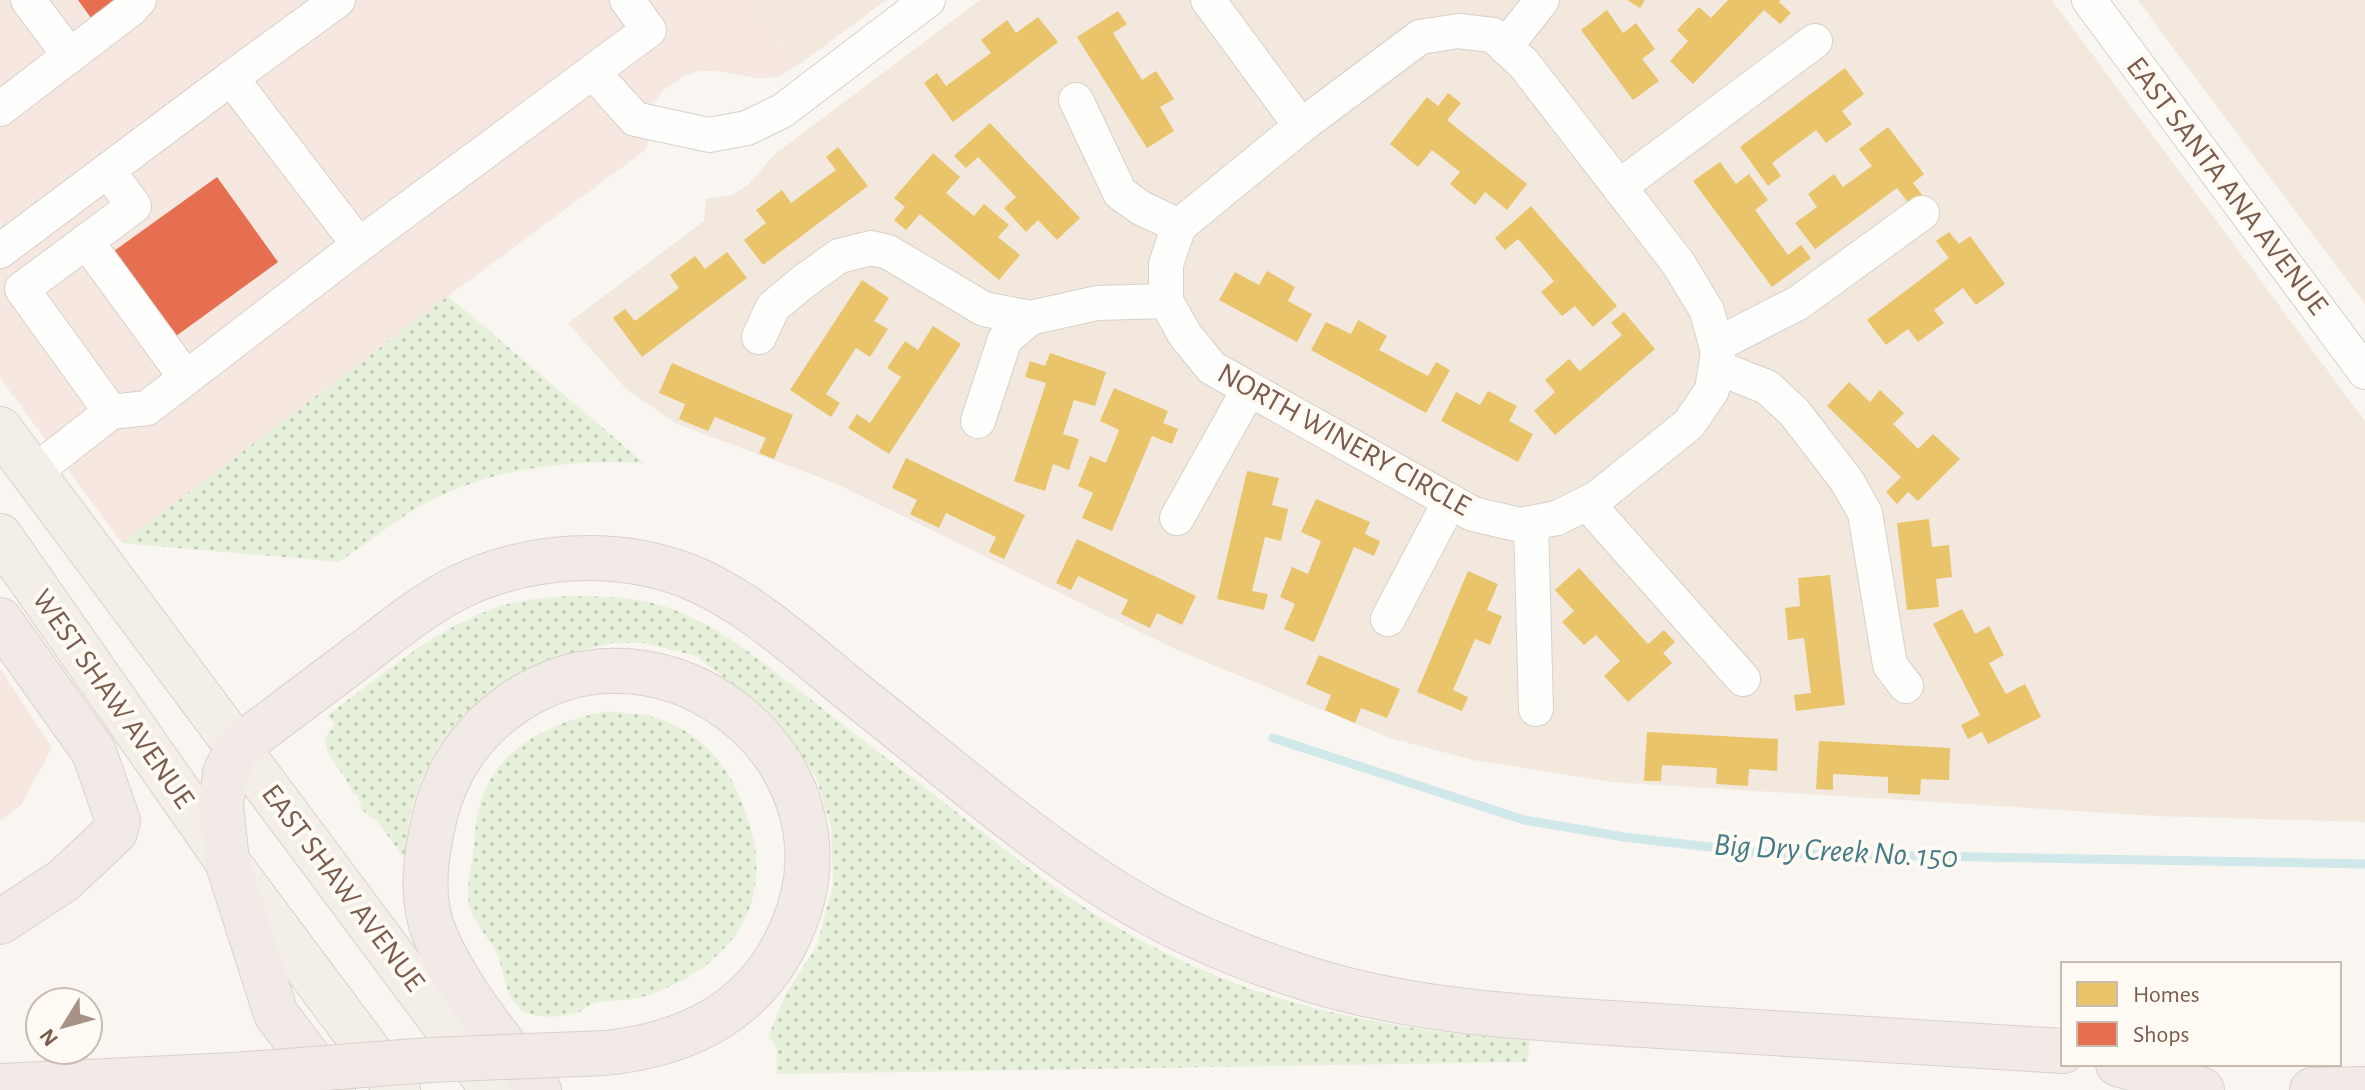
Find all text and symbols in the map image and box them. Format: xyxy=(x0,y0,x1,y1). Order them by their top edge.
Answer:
street label: EAST SANTA ANA AVENUE xyxy=(2121,52,2333,320)
street label: NORTH WINERY CIRCLE xyxy=(1213,358,1475,522)
street label: WEST SHAW AVENUE xyxy=(26,584,200,814)
street label: EAST SHAW AVENUE xyxy=(256,779,430,997)
water label: Big Dry Creek No. 150 xyxy=(1713,829,1959,873)
legend xyxy=(2061,962,2341,1066)
text: Homes xyxy=(2133,983,2200,1007)
north arrow xyxy=(24,986,104,1066)
text: Shops xyxy=(2133,1023,2189,1047)
text: N xyxy=(35,1025,62,1050)

